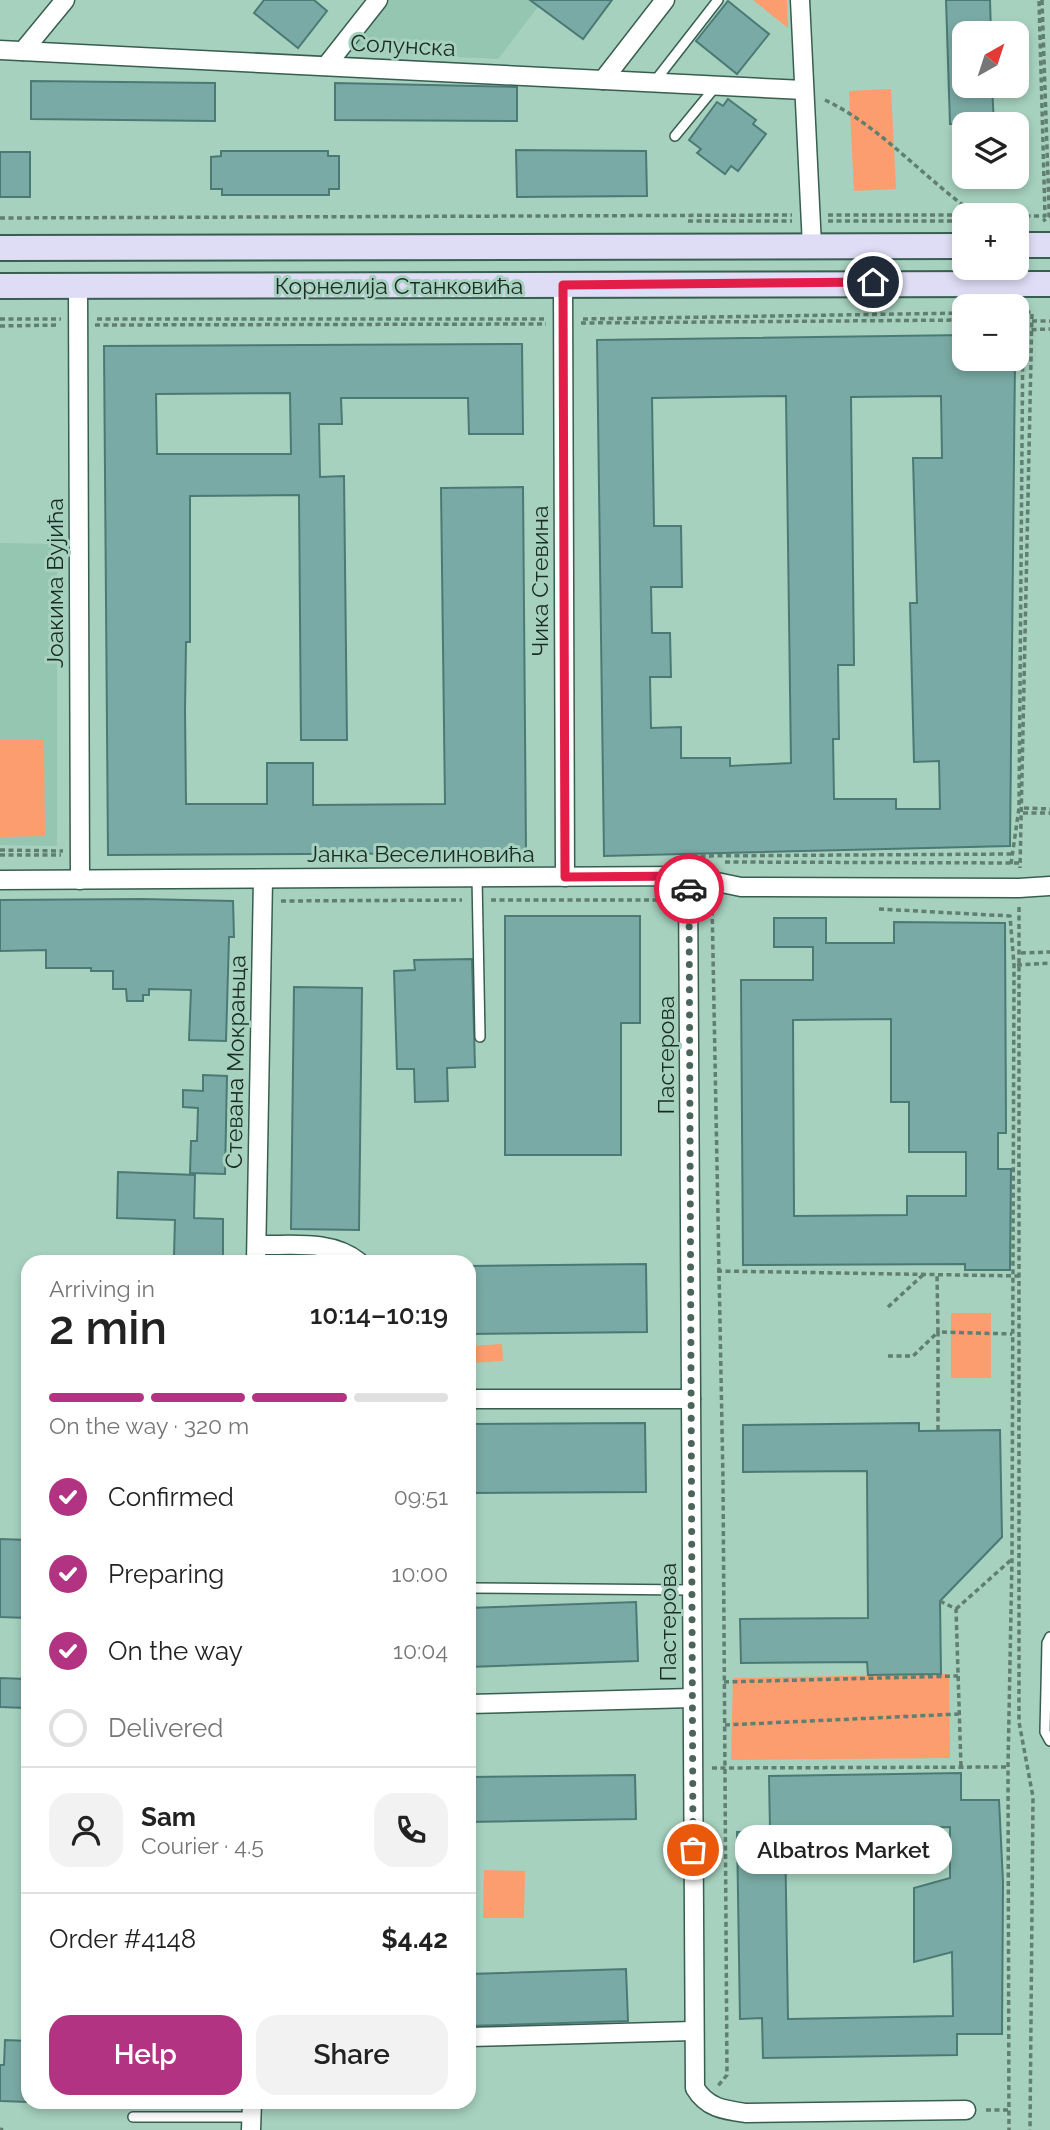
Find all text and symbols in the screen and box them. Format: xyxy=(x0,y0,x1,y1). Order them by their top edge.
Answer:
north arrow xyxy=(952,21,1029,98)
map controls xyxy=(952,21,1029,371)
street label: Солунска xyxy=(350,29,456,61)
button: layers xyxy=(952,112,1029,189)
button: + xyxy=(952,203,1029,280)
pin xyxy=(843,252,903,312)
icon: home xyxy=(854,263,892,301)
street label: Корнелија Станковића xyxy=(275,272,523,299)
button: − xyxy=(952,294,1029,371)
street label: Јоакима Вујића xyxy=(41,498,68,668)
street label: Чика Стевина xyxy=(526,506,553,656)
street label: Јанка Веселиновића xyxy=(307,840,535,867)
courier xyxy=(654,854,724,924)
icon: car xyxy=(670,870,708,908)
street label: Стевана Мокрањца xyxy=(220,955,250,1169)
street label: Пастерова xyxy=(652,996,679,1114)
text: Arriving in xyxy=(49,1275,155,1302)
text: 10:14–10:19 xyxy=(310,1300,448,1330)
text: 2 min xyxy=(49,1301,167,1355)
text: On the way · 320 m xyxy=(49,1412,249,1439)
icon: check xyxy=(49,1478,87,1516)
text: Confirmed xyxy=(108,1482,234,1512)
text: 09:51 xyxy=(394,1483,448,1510)
icon: check xyxy=(49,1555,87,1593)
text: Preparing xyxy=(108,1559,224,1589)
text: 10:00 xyxy=(392,1560,448,1587)
street label: Пастерова xyxy=(654,1563,681,1681)
icon: check xyxy=(49,1632,87,1670)
text: On the way xyxy=(108,1636,243,1666)
text: 10:04 xyxy=(393,1637,448,1664)
text: Delivered xyxy=(108,1713,223,1743)
button: person xyxy=(49,1793,123,1867)
button: phone xyxy=(374,1793,448,1867)
text: Sam xyxy=(141,1802,196,1832)
pin xyxy=(663,1820,723,1880)
callout: Albatros Market xyxy=(735,1826,952,1874)
icon: bag xyxy=(674,1831,712,1869)
text: Courier · 4.5 xyxy=(141,1832,264,1859)
text: Albatros Market xyxy=(757,1836,930,1863)
text: Order #4148 xyxy=(49,1924,196,1954)
text: $4.42 xyxy=(381,1924,448,1954)
button: Help xyxy=(49,2015,242,2095)
button: Share xyxy=(256,2015,448,2095)

